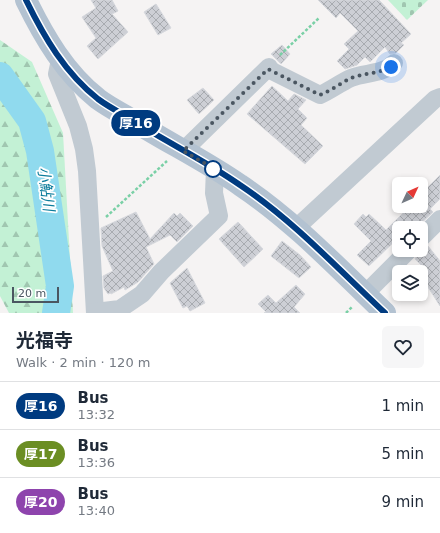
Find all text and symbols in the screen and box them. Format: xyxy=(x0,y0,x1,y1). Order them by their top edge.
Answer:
your location xyxy=(381,57,401,77)
line badge: 厚16 xyxy=(113,110,159,136)
text: 厚16 xyxy=(119,115,153,131)
unlabelled marker xyxy=(204,160,222,178)
water label: 小鮎川 xyxy=(34,165,58,215)
north arrow xyxy=(392,177,428,213)
map controls xyxy=(392,177,428,301)
button: locate xyxy=(392,221,428,257)
button: layers xyxy=(392,265,428,301)
scale bar xyxy=(12,285,59,304)
text: 20 m xyxy=(18,287,46,300)
button: heart xyxy=(382,326,424,368)
text: 光福寺 xyxy=(16,329,73,351)
text: Walk · 2 min · 120 m xyxy=(16,355,150,370)
text: Bus xyxy=(77,389,109,407)
text: 1 min xyxy=(381,397,424,415)
text: 厚16 xyxy=(24,398,57,414)
text: 13:32 xyxy=(77,407,115,422)
text: Bus xyxy=(77,437,109,455)
text: 5 min xyxy=(381,445,424,463)
text: 厚17 xyxy=(24,446,57,462)
text: 13:36 xyxy=(77,455,115,470)
text: Bus xyxy=(77,485,109,503)
text: 9 min xyxy=(381,493,424,511)
text: 厚20 xyxy=(24,494,57,510)
text: 13:40 xyxy=(77,503,115,518)

